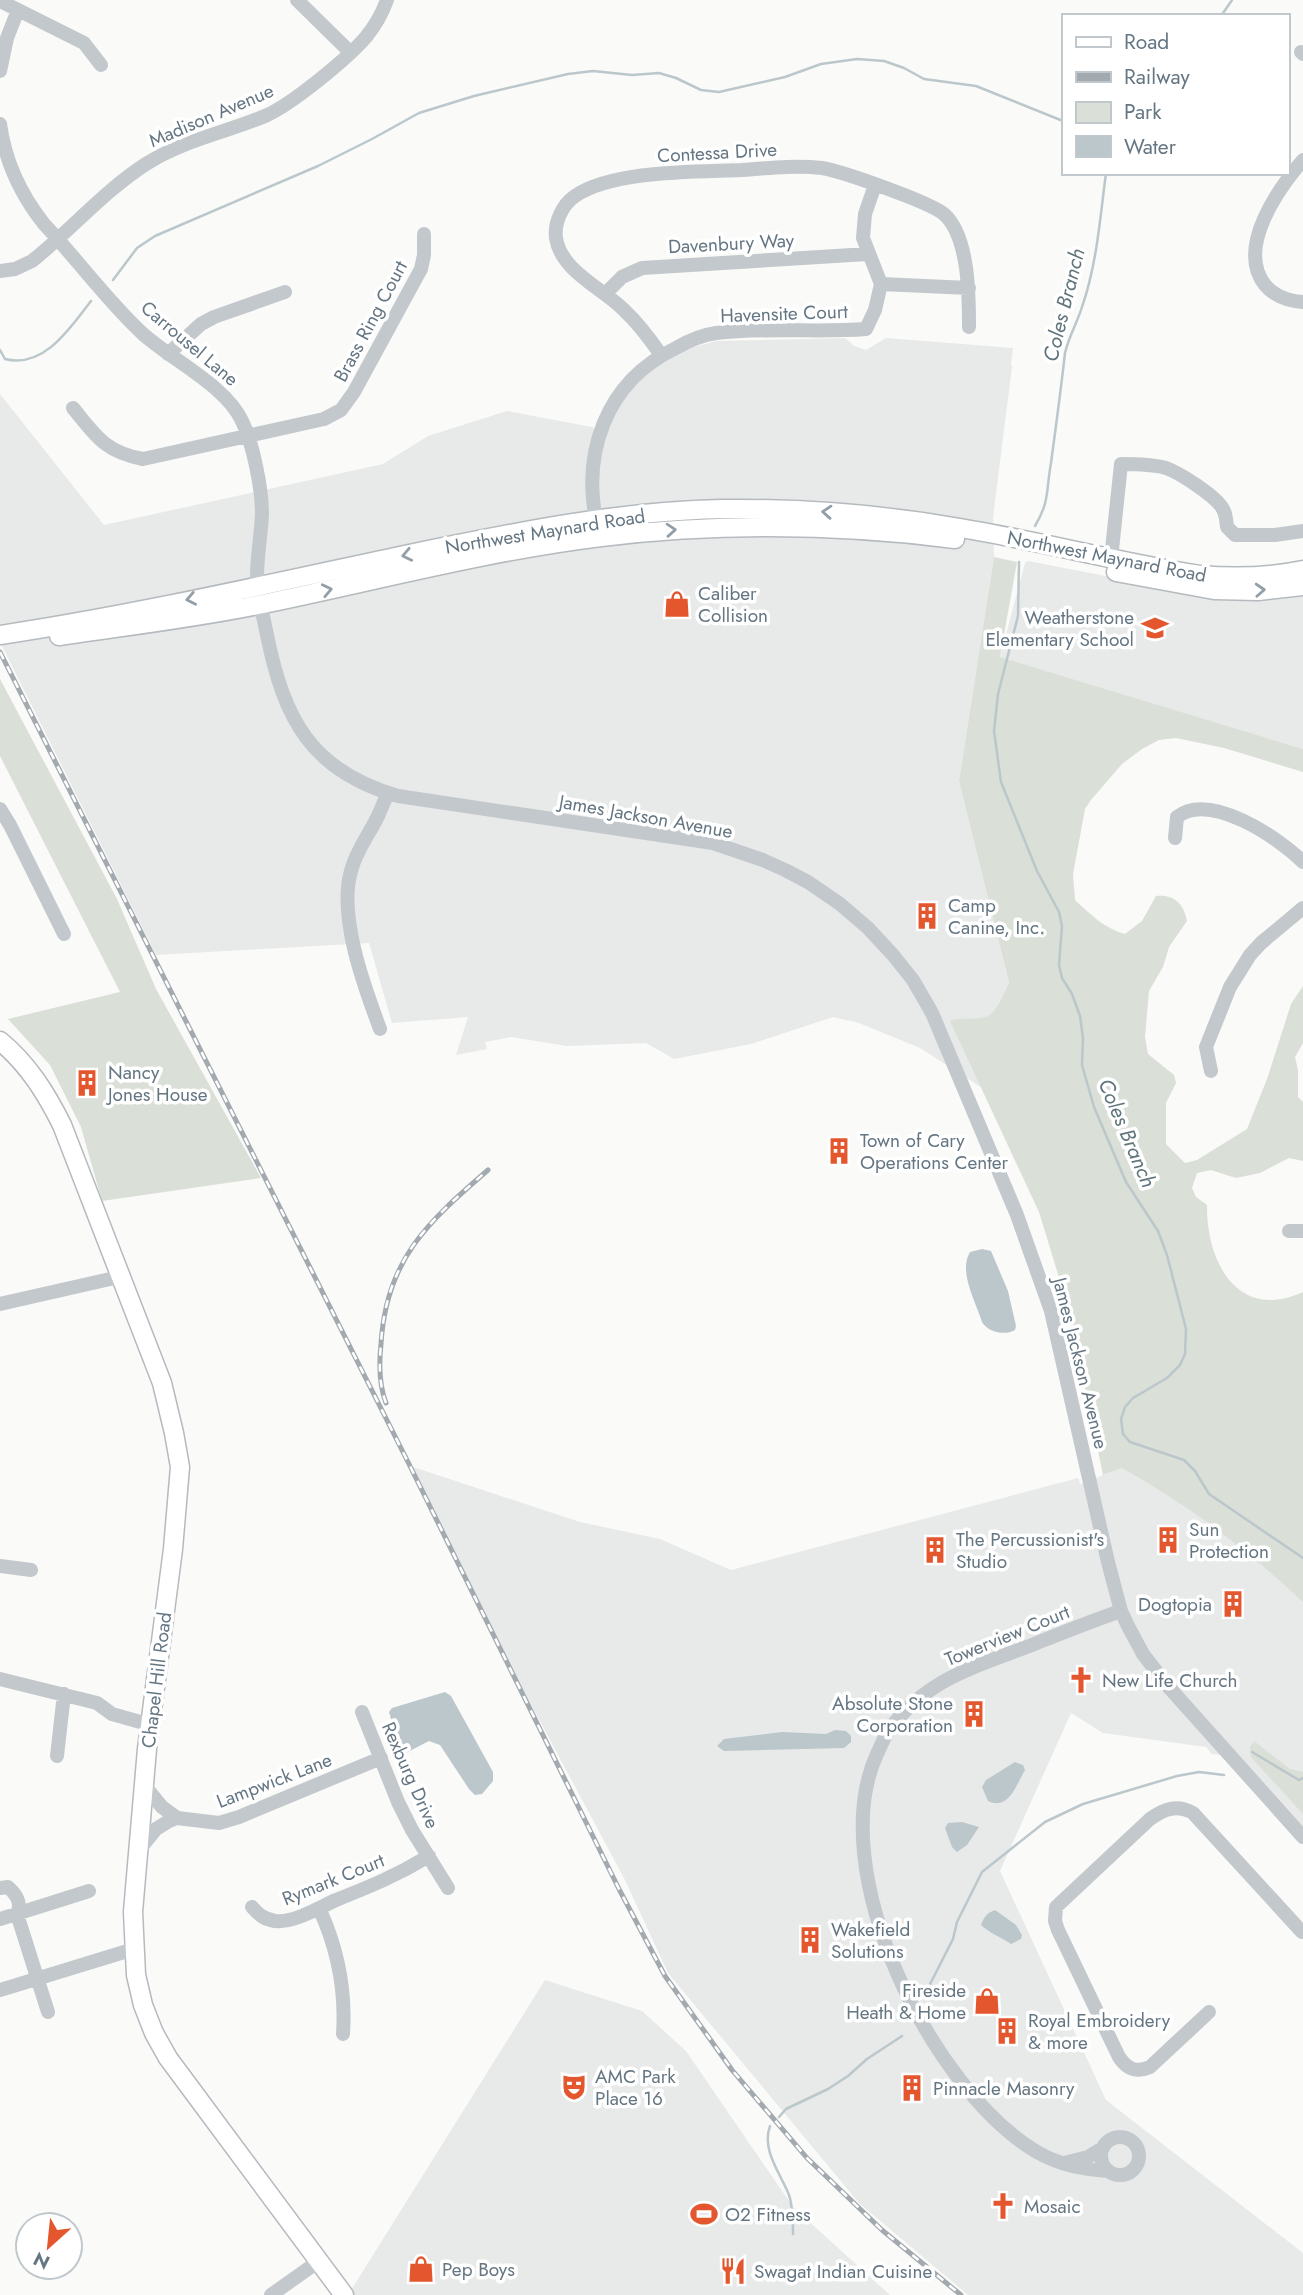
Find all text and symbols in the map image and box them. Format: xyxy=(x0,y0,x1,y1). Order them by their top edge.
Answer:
legend xyxy=(1062,14,1289,175)
text: Road xyxy=(1124,27,1169,57)
text: Railway xyxy=(1124,62,1190,92)
street label: Madison Avenue xyxy=(145,77,278,154)
text: Park xyxy=(1124,97,1162,127)
text: Water xyxy=(1124,132,1177,162)
street label: Contessa Drive xyxy=(656,136,778,169)
street label: Davenbury Way xyxy=(667,227,795,260)
water label: Coles Branch xyxy=(1035,245,1093,365)
street label: Brass Ring Court xyxy=(327,255,414,387)
street label: Carrousel Lane xyxy=(135,294,245,392)
street label: Havensite Court xyxy=(720,298,849,329)
street label: Northwest Maynard Road xyxy=(443,502,647,561)
one-way arrow xyxy=(821,505,832,520)
one-way arrow xyxy=(666,523,677,538)
street label: Northwest Maynard Road xyxy=(1005,524,1209,589)
one-way arrow xyxy=(401,546,413,561)
place label: Caliber Collision xyxy=(698,580,768,629)
one-way arrow xyxy=(1255,583,1266,598)
one-way arrow xyxy=(321,584,333,599)
shop icon: Caliber Collision xyxy=(662,589,692,619)
one-way arrow xyxy=(185,590,197,605)
place label: Weatherstone Elementary School xyxy=(985,604,1134,653)
school or university icon: Weatherstone Elementary School xyxy=(1140,613,1170,643)
street label: James Jackson Avenue xyxy=(554,787,735,845)
place label: Camp Canine, Inc. xyxy=(948,892,1045,941)
building icon: Camp Canine, Inc. xyxy=(912,901,942,931)
place label: Nancy Jones House xyxy=(105,1059,208,1108)
building icon: Nancy Jones House xyxy=(72,1068,102,1098)
water label: Coles Branch xyxy=(1091,1074,1163,1192)
place label: Town of Cary Operations Center xyxy=(860,1127,1009,1176)
building icon: Town of Cary Operations Center xyxy=(824,1136,854,1166)
street label: James Jackson Avenue xyxy=(1045,1272,1115,1452)
place label: Sun Protection xyxy=(1189,1516,1269,1565)
building icon: Sun Protection xyxy=(1153,1525,1183,1555)
place label: The Percussionist's Studio xyxy=(956,1526,1104,1575)
building icon: The Percussionist's Studio xyxy=(920,1535,950,1565)
building icon: Dogtopia xyxy=(1218,1589,1248,1619)
place label: Dogtopia xyxy=(1138,1591,1212,1618)
street label: Towerview Court xyxy=(941,1598,1074,1673)
street label: Chapel Hill Road xyxy=(135,1611,178,1750)
church icon: New Life Church xyxy=(1066,1665,1096,1695)
place label: New Life Church xyxy=(1102,1667,1238,1694)
place label: Absolute Stone Corporation xyxy=(832,1690,953,1739)
building icon: Absolute Stone Corporation xyxy=(959,1699,989,1729)
street label: Rexburg Drive xyxy=(375,1718,446,1833)
street label: Lampwick Lane xyxy=(213,1746,336,1815)
street label: Rymark Court xyxy=(278,1847,389,1912)
place label: Wakefield Solutions xyxy=(831,1916,910,1965)
building icon: Wakefield Solutions xyxy=(795,1925,825,1955)
place label: Fireside Heath & Home xyxy=(846,1977,966,2026)
shop icon: Fireside Heath & Home xyxy=(972,1986,1002,2016)
place label: Royal Embroidery & more xyxy=(1028,2007,1171,2056)
building icon: Royal Embroidery & more xyxy=(992,2016,1022,2046)
place label: AMC Park Place 16 xyxy=(595,2063,676,2112)
theatre icon: AMC Park Place 16 xyxy=(559,2072,589,2102)
building icon: Pinnacle Masonry xyxy=(897,2073,927,2103)
place label: Pinnacle Masonry xyxy=(933,2075,1075,2102)
church icon: Mosaic xyxy=(988,2191,1018,2221)
place label: Mosaic xyxy=(1024,2193,1081,2220)
sports icon: O2 Fitness xyxy=(689,2199,719,2229)
place label: O2 Fitness xyxy=(725,2201,811,2228)
north arrow xyxy=(14,2211,84,2281)
text: N xyxy=(29,2245,54,2276)
shop icon: Pep Boys xyxy=(406,2254,436,2284)
place label: Pep Boys xyxy=(442,2256,515,2283)
restaurant icon: Swagat Indian Cuisine xyxy=(718,2256,748,2286)
place label: Swagat Indian Cuisine xyxy=(754,2258,932,2285)

